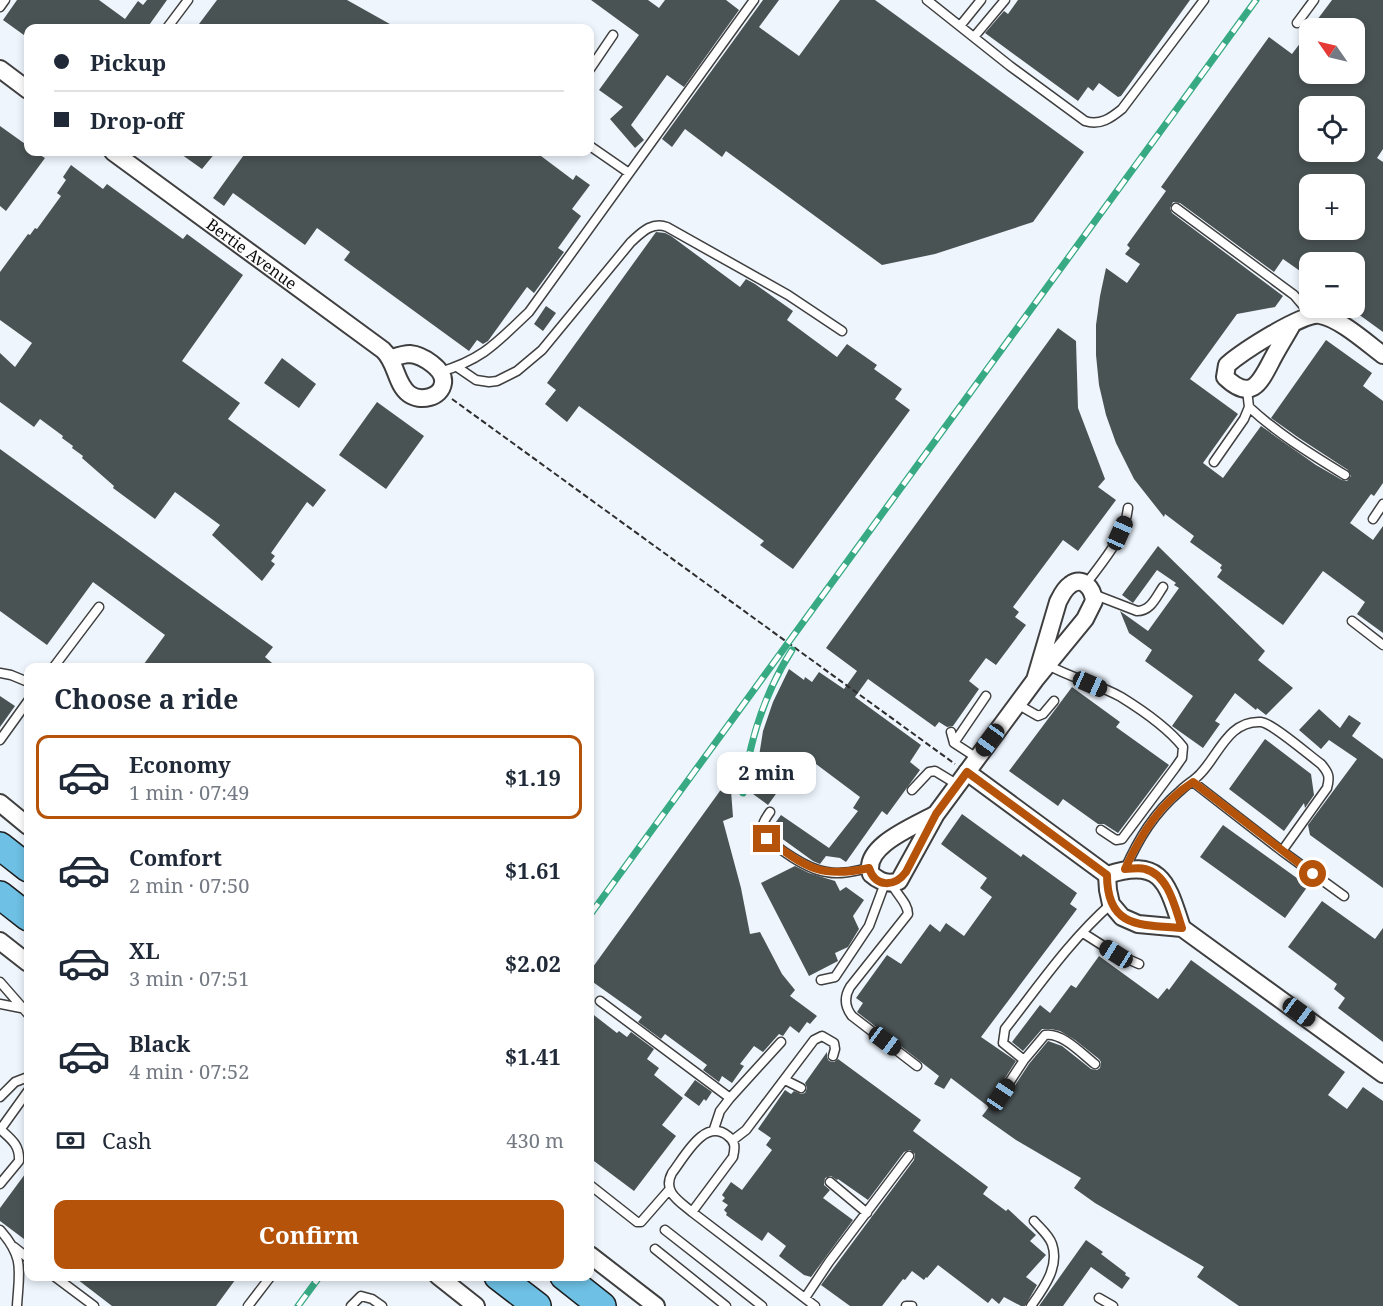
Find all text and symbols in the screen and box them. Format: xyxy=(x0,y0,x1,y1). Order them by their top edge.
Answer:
north arrow xyxy=(1299,18,1365,84)
map controls xyxy=(1299,18,1365,318)
text: Pickup xyxy=(90,47,166,77)
button: locate xyxy=(1299,96,1365,162)
text: Drop-off xyxy=(90,105,183,135)
button: + xyxy=(1299,174,1365,240)
street label: Bertie Avenue xyxy=(202,213,301,294)
button: − xyxy=(1299,252,1365,318)
car xyxy=(1104,513,1136,553)
car xyxy=(1070,668,1110,700)
text: Choose a ride xyxy=(54,680,239,717)
car xyxy=(972,720,1008,760)
text: Economy xyxy=(129,749,231,779)
icon: car xyxy=(57,750,111,804)
callout: 2 min xyxy=(718,752,816,794)
text: 2 min xyxy=(738,759,795,786)
text: $1.19 xyxy=(505,762,561,792)
text: 1 min · 07:49 xyxy=(129,779,249,806)
route end xyxy=(753,825,780,852)
text: Comfort xyxy=(129,842,222,872)
icon: car xyxy=(57,843,111,897)
text: $1.61 xyxy=(505,855,561,885)
route start xyxy=(1299,860,1326,887)
text: 2 min · 07:50 xyxy=(129,872,249,899)
text: XL xyxy=(129,935,160,965)
icon: car xyxy=(57,936,111,990)
car xyxy=(1096,937,1136,971)
text: $2.02 xyxy=(505,948,561,978)
text: 3 min · 07:51 xyxy=(129,965,249,992)
car xyxy=(1279,994,1319,1030)
car xyxy=(865,1023,905,1059)
text: Black xyxy=(129,1028,190,1058)
icon: car xyxy=(57,1029,111,1083)
text: $1.41 xyxy=(505,1041,561,1071)
text: 4 min · 07:52 xyxy=(129,1058,249,1085)
car xyxy=(983,1075,1019,1115)
icon: cash xyxy=(54,1124,87,1157)
text: Cash xyxy=(102,1125,152,1155)
text: 430 m xyxy=(506,1127,564,1154)
button: Confirm xyxy=(54,1200,564,1269)

